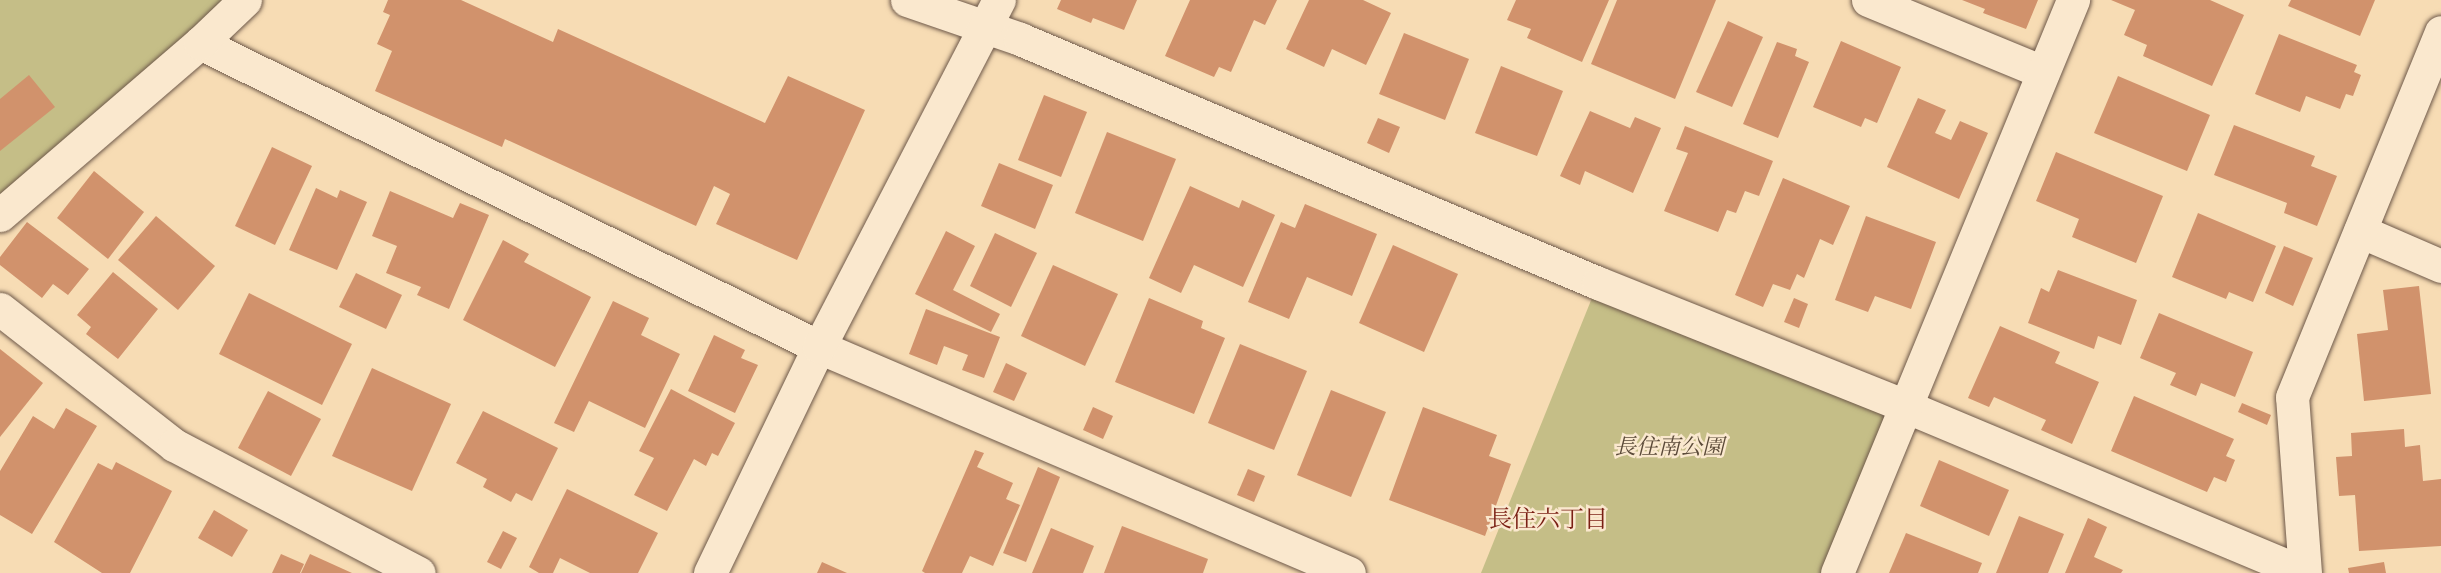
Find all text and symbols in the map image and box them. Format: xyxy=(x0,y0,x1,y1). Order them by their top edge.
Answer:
park label: 長住南公園 xyxy=(1614,434,1724,460)
district label: 長住六丁目 xyxy=(1488,505,1608,533)

